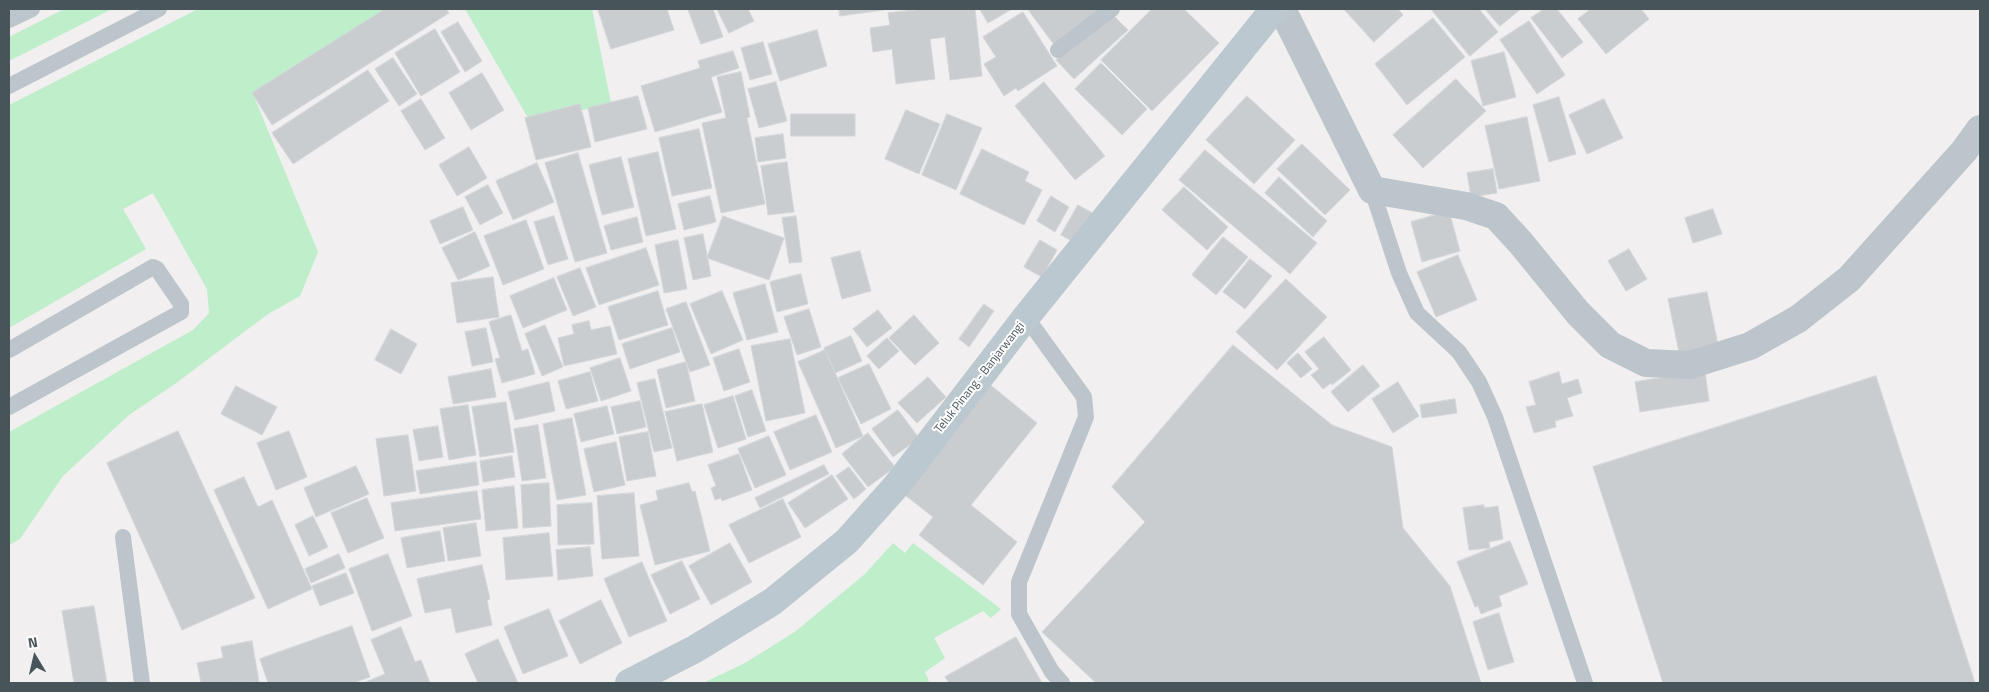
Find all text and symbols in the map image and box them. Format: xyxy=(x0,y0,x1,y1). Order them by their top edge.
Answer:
street label: Teluk Pinang - Banjarwangi xyxy=(932,320,1028,436)
text: N xyxy=(26,631,39,653)
north arrow xyxy=(10,632,60,682)

